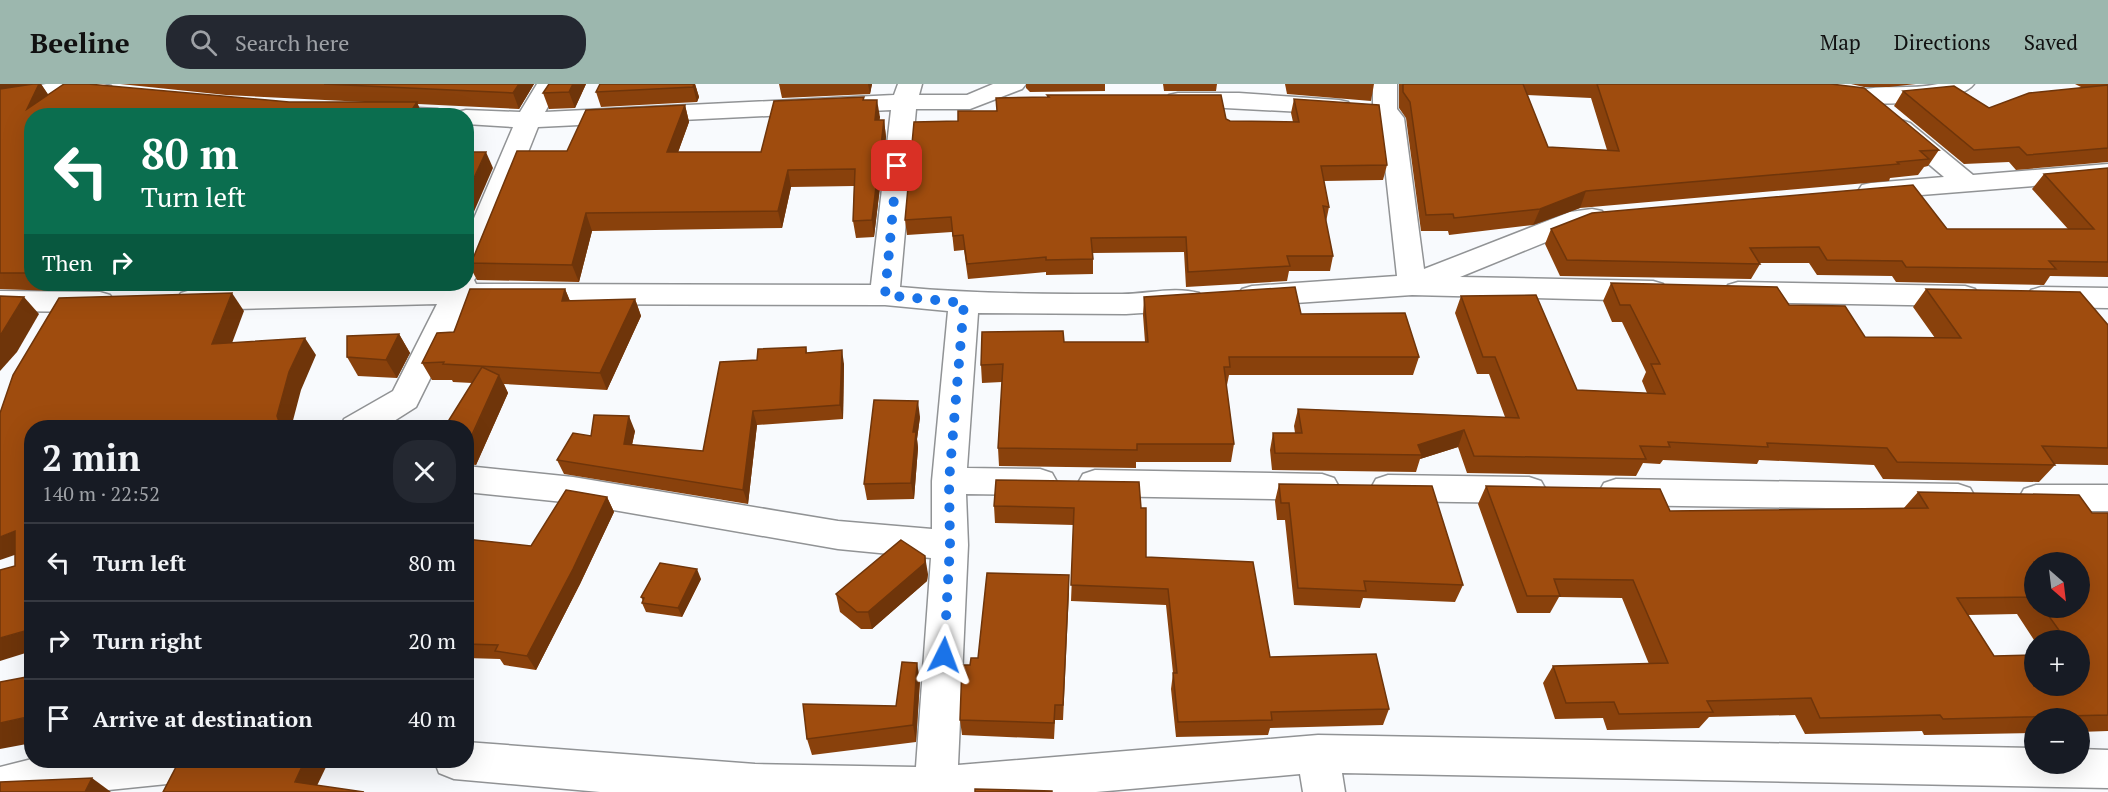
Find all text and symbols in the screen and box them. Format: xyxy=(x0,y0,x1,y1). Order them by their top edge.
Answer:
search box xyxy=(166,15,586,69)
text: Beeline xyxy=(30,24,130,61)
icon: search xyxy=(187,26,220,59)
text: Search here xyxy=(235,28,349,57)
text: Map xyxy=(1820,28,1861,56)
text: Directions xyxy=(1894,28,1991,56)
text: Saved xyxy=(2024,28,2078,56)
text: 80 m xyxy=(141,125,239,181)
icon: left xyxy=(42,132,120,210)
pin xyxy=(871,140,922,191)
icon: arrive xyxy=(880,149,913,182)
text: Turn left xyxy=(141,179,246,215)
icon: right xyxy=(105,246,138,279)
text: Then xyxy=(42,248,93,277)
text: 2 min xyxy=(42,434,140,481)
button: close xyxy=(393,440,456,503)
text: 140 m · 22:52 xyxy=(42,480,160,507)
icon: left xyxy=(42,546,75,579)
text: Turn left xyxy=(93,548,186,577)
text: 80 m xyxy=(408,548,456,577)
north arrow xyxy=(2024,552,2090,618)
map controls xyxy=(2024,552,2090,774)
position arrow xyxy=(912,623,976,687)
icon: right xyxy=(42,624,75,657)
text: Turn right xyxy=(93,626,202,655)
text: 20 m xyxy=(408,626,456,655)
button: + xyxy=(2024,630,2090,696)
icon: arrive xyxy=(42,702,75,735)
text: Arrive at destination xyxy=(93,704,312,733)
text: 40 m xyxy=(408,704,456,733)
button: − xyxy=(2024,708,2090,774)

